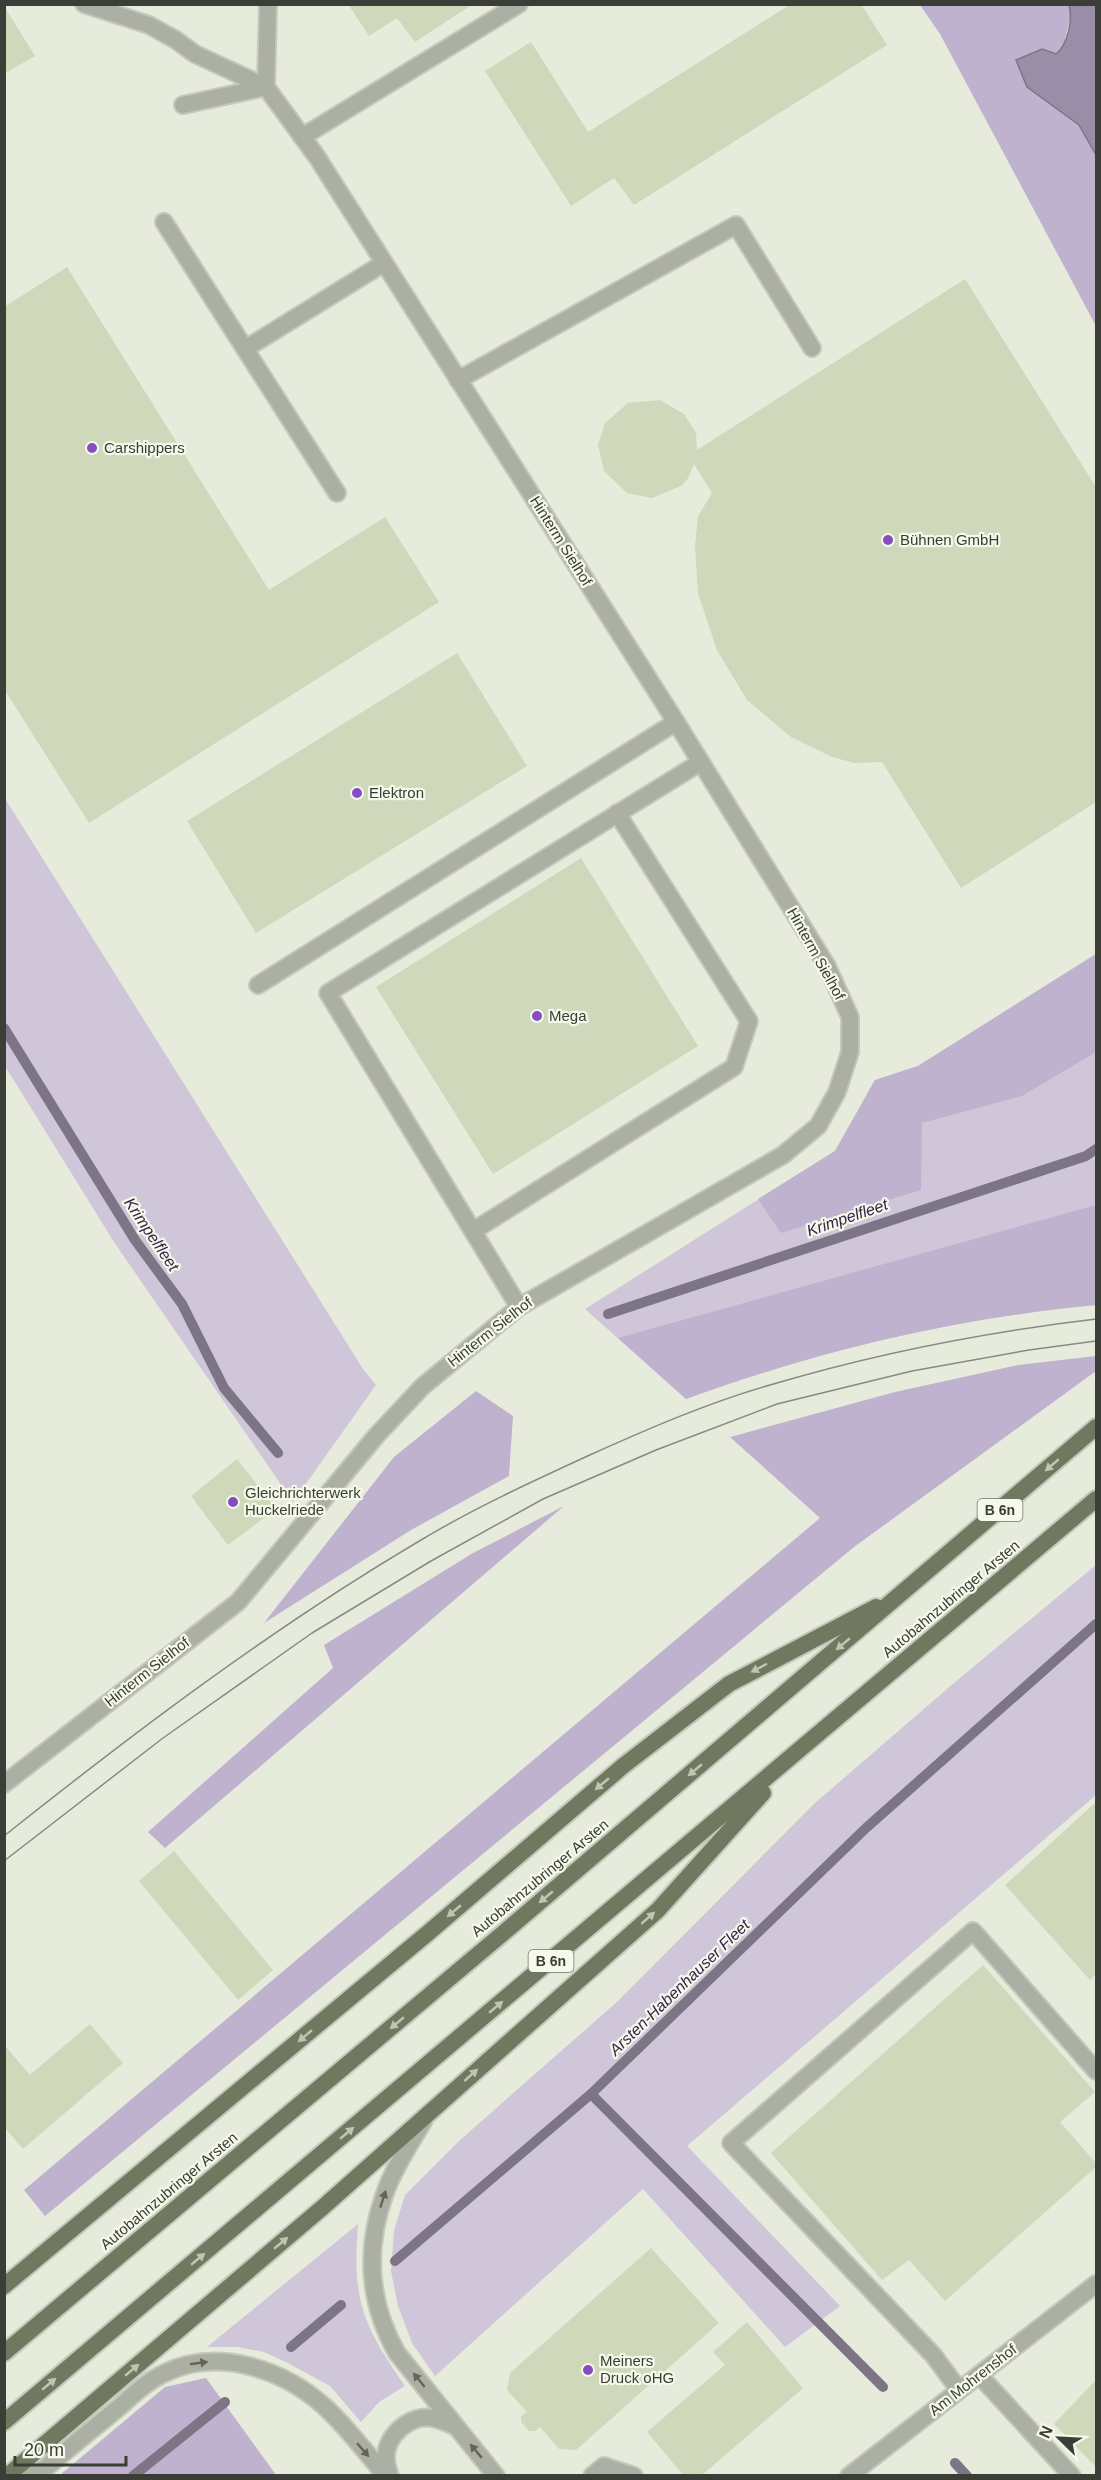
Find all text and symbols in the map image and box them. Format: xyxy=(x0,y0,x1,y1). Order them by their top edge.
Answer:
place label: Carshippers xyxy=(104,439,185,456)
marker: Carshippers xyxy=(85,441,99,455)
street label: Hinterm Sielhof xyxy=(527,493,596,589)
place label: Bühnen GmbH xyxy=(900,531,999,548)
marker: Bühnen GmbH xyxy=(881,533,895,547)
place label: Elektron xyxy=(369,784,424,801)
marker: Elektron xyxy=(350,786,364,800)
street label: Hinterm Sielhof xyxy=(784,905,849,1003)
place label: Mega xyxy=(549,1007,587,1024)
marker: Mega xyxy=(530,1009,544,1023)
water label: Krimpelfleet xyxy=(121,1195,183,1275)
water label: Krimpelfleet xyxy=(804,1196,890,1239)
street label: Hinterm Sielhof xyxy=(444,1293,536,1370)
one-way arrow xyxy=(1045,1458,1060,1471)
place label: Gleichrichterwerk Huckelriede xyxy=(245,1484,361,1518)
marker: Gleichrichterwerk Huckelriede xyxy=(226,1495,240,1509)
road number: B 6n xyxy=(978,1499,1022,1521)
street label: Autobahnzubringer Arsten xyxy=(879,1536,1023,1661)
street label: Hinterm Sielhof xyxy=(101,1633,193,1710)
one-way arrow xyxy=(836,1637,851,1650)
one-way arrow xyxy=(750,1663,767,1673)
one-way arrow xyxy=(688,1763,703,1776)
one-way arrow xyxy=(595,1777,610,1790)
street label: Autobahnzubringer Arsten xyxy=(468,1815,612,1940)
one-way arrow xyxy=(539,1890,554,1903)
one-way arrow xyxy=(446,1904,462,1917)
one-way arrow xyxy=(640,1912,656,1925)
water label: Arsten-Habenhauser Fleet xyxy=(605,1916,753,2059)
road number: B 6n xyxy=(528,1950,574,1972)
one-way arrow xyxy=(488,2001,503,2014)
one-way arrow xyxy=(389,2016,405,2029)
one-way arrow xyxy=(297,2029,312,2041)
one-way arrow xyxy=(464,2068,479,2082)
one-way arrow xyxy=(339,2127,354,2140)
street label: Autobahnzubringer Arsten xyxy=(97,2128,241,2253)
one-way arrow xyxy=(379,2190,388,2208)
one-way arrow xyxy=(273,2237,289,2250)
one-way arrow xyxy=(190,2253,205,2266)
street label: Am Mohrenshof xyxy=(926,2340,1020,2419)
place label: Meiners Druck oHG xyxy=(600,2352,674,2386)
one-way arrow xyxy=(190,2358,209,2368)
one-way arrow xyxy=(124,2363,140,2376)
marker: Meiners Druck oHG xyxy=(581,2363,595,2377)
one-way arrow xyxy=(413,2373,426,2388)
one-way arrow xyxy=(41,2378,57,2391)
north arrow xyxy=(1029,2408,1089,2468)
text: N xyxy=(1036,2423,1056,2441)
scale bar xyxy=(15,2429,126,2467)
text: 20 m xyxy=(24,2440,64,2460)
one-way arrow xyxy=(356,2442,369,2457)
one-way arrow xyxy=(470,2444,483,2459)

